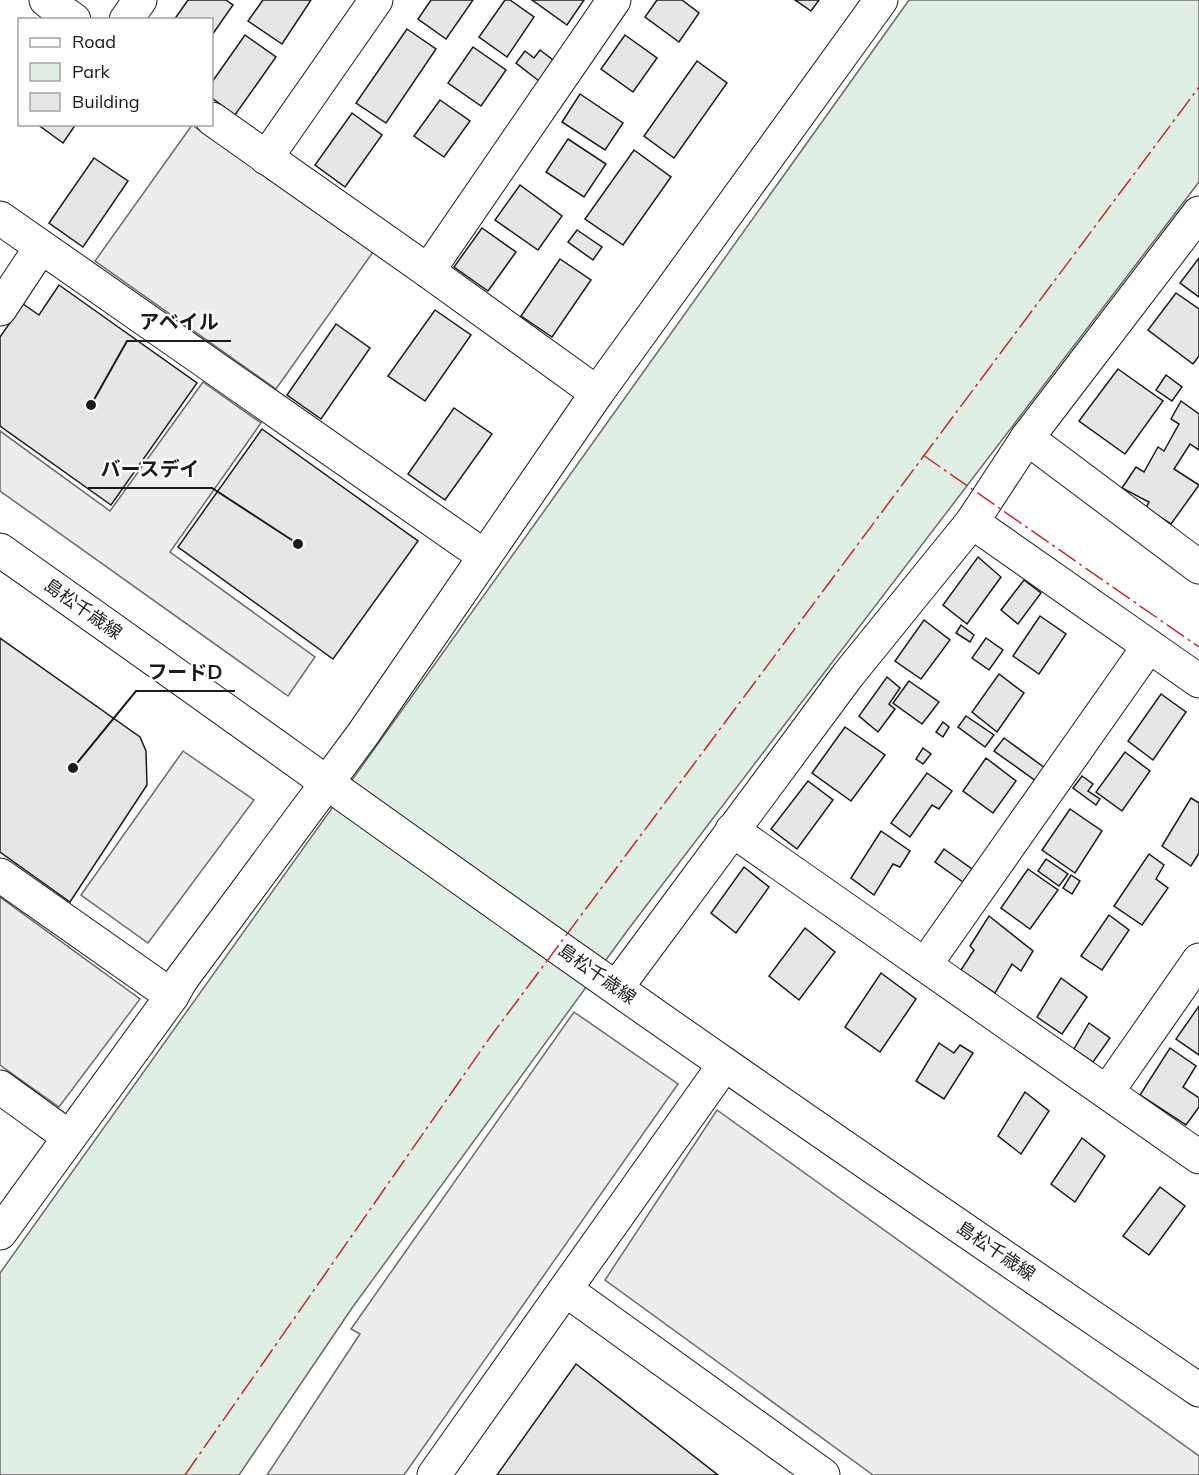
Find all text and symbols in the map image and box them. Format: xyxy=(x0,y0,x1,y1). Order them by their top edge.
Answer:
legend xyxy=(18,18,213,126)
text: Road xyxy=(72,30,116,53)
text: Park xyxy=(72,60,111,83)
text: Building xyxy=(72,90,140,113)
callout: アベイル xyxy=(127,303,231,341)
text: アベイル xyxy=(139,309,219,334)
callout: バースデイ xyxy=(88,450,212,488)
text: バースデイ xyxy=(101,456,200,481)
street label: 島松千歳線 xyxy=(40,573,127,644)
callout: フードD xyxy=(136,653,235,691)
text: フードD xyxy=(147,659,223,684)
street label: 島松千歳線 xyxy=(554,938,641,1009)
street label: 島松千歳線 xyxy=(953,1216,1040,1285)

